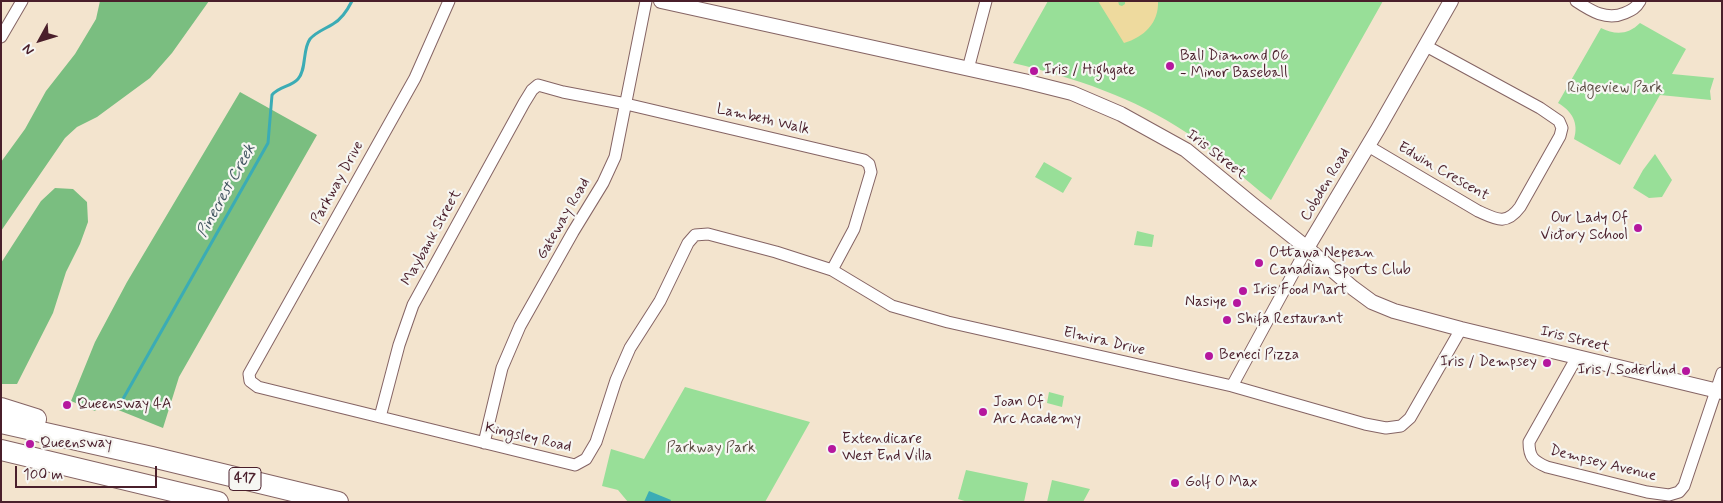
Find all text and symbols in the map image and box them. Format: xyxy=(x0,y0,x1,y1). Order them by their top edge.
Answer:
north arrow xyxy=(15,15,65,65)
text: N xyxy=(18,40,38,59)
place label: Ball Diamond 06 - Minor Baseball xyxy=(1180,48,1288,83)
marker: Ball Diamond 06 - Minor Baseball xyxy=(1164,60,1176,72)
place label: Iris / Highgate xyxy=(1044,62,1135,80)
marker: Iris / Highgate xyxy=(1028,65,1040,77)
park label: Ridgeview Park xyxy=(1567,80,1663,98)
street label: Lambeth Walk xyxy=(715,101,811,139)
street label: Iris Street xyxy=(1182,126,1250,184)
street label: Parkway Drive xyxy=(308,138,368,228)
street label: Edwin Crescent xyxy=(1394,139,1492,205)
water label: Pinecrest Creek xyxy=(193,141,261,241)
street label: Cobden Road xyxy=(1297,145,1355,225)
street label: Gateway Road xyxy=(534,175,594,263)
street label: Maybank Street xyxy=(398,187,466,289)
place label: Our Lady Of Victory School xyxy=(1540,210,1628,245)
marker: Our Lady Of Victory School xyxy=(1632,222,1644,234)
place label: Ottawa Nepean Canadian Sports Club xyxy=(1269,245,1411,280)
marker: Ottawa Nepean Canadian Sports Club xyxy=(1253,257,1265,269)
place label: Iris Food Mart xyxy=(1253,282,1347,300)
marker: Iris Food Mart xyxy=(1237,285,1249,297)
place label: Nasiye xyxy=(1185,294,1227,312)
marker: Nasiye xyxy=(1231,297,1243,309)
place label: Shifa Restaurant xyxy=(1237,311,1343,329)
marker: Shifa Restaurant xyxy=(1221,314,1233,326)
street label: Iris Street xyxy=(1538,323,1612,357)
street label: Elmira Drive xyxy=(1061,324,1147,360)
place label: Beneci Pizza xyxy=(1219,347,1299,365)
marker: Beneci Pizza xyxy=(1203,350,1215,362)
place label: Iris / Dempsey xyxy=(1440,354,1537,372)
marker: Iris / Dempsey xyxy=(1541,357,1553,369)
place label: Iris / Soderlind xyxy=(1577,362,1676,380)
marker: Iris / Soderlind xyxy=(1680,365,1692,377)
place label: Joan Of Arc Academy xyxy=(993,394,1081,429)
place label: Queensway 4A xyxy=(77,396,172,414)
marker: Queensway 4A xyxy=(61,399,73,411)
marker: Joan Of Arc Academy xyxy=(977,406,989,418)
street label: Kingsley Road xyxy=(483,419,573,457)
place label: Extendicare West End Villa xyxy=(842,431,932,466)
place label: Queensway xyxy=(40,435,112,453)
marker: Queensway xyxy=(24,438,36,450)
park label: Parkway Park xyxy=(666,440,756,458)
street label: Dempsey Avenue xyxy=(1548,442,1658,486)
marker: Extendicare West End Villa xyxy=(826,443,838,455)
scale bar xyxy=(18,456,160,488)
text: 100 m xyxy=(23,465,63,485)
road number: 417 xyxy=(229,468,261,490)
place label: Golf O Max xyxy=(1185,474,1257,492)
marker: Golf O Max xyxy=(1169,477,1181,489)

